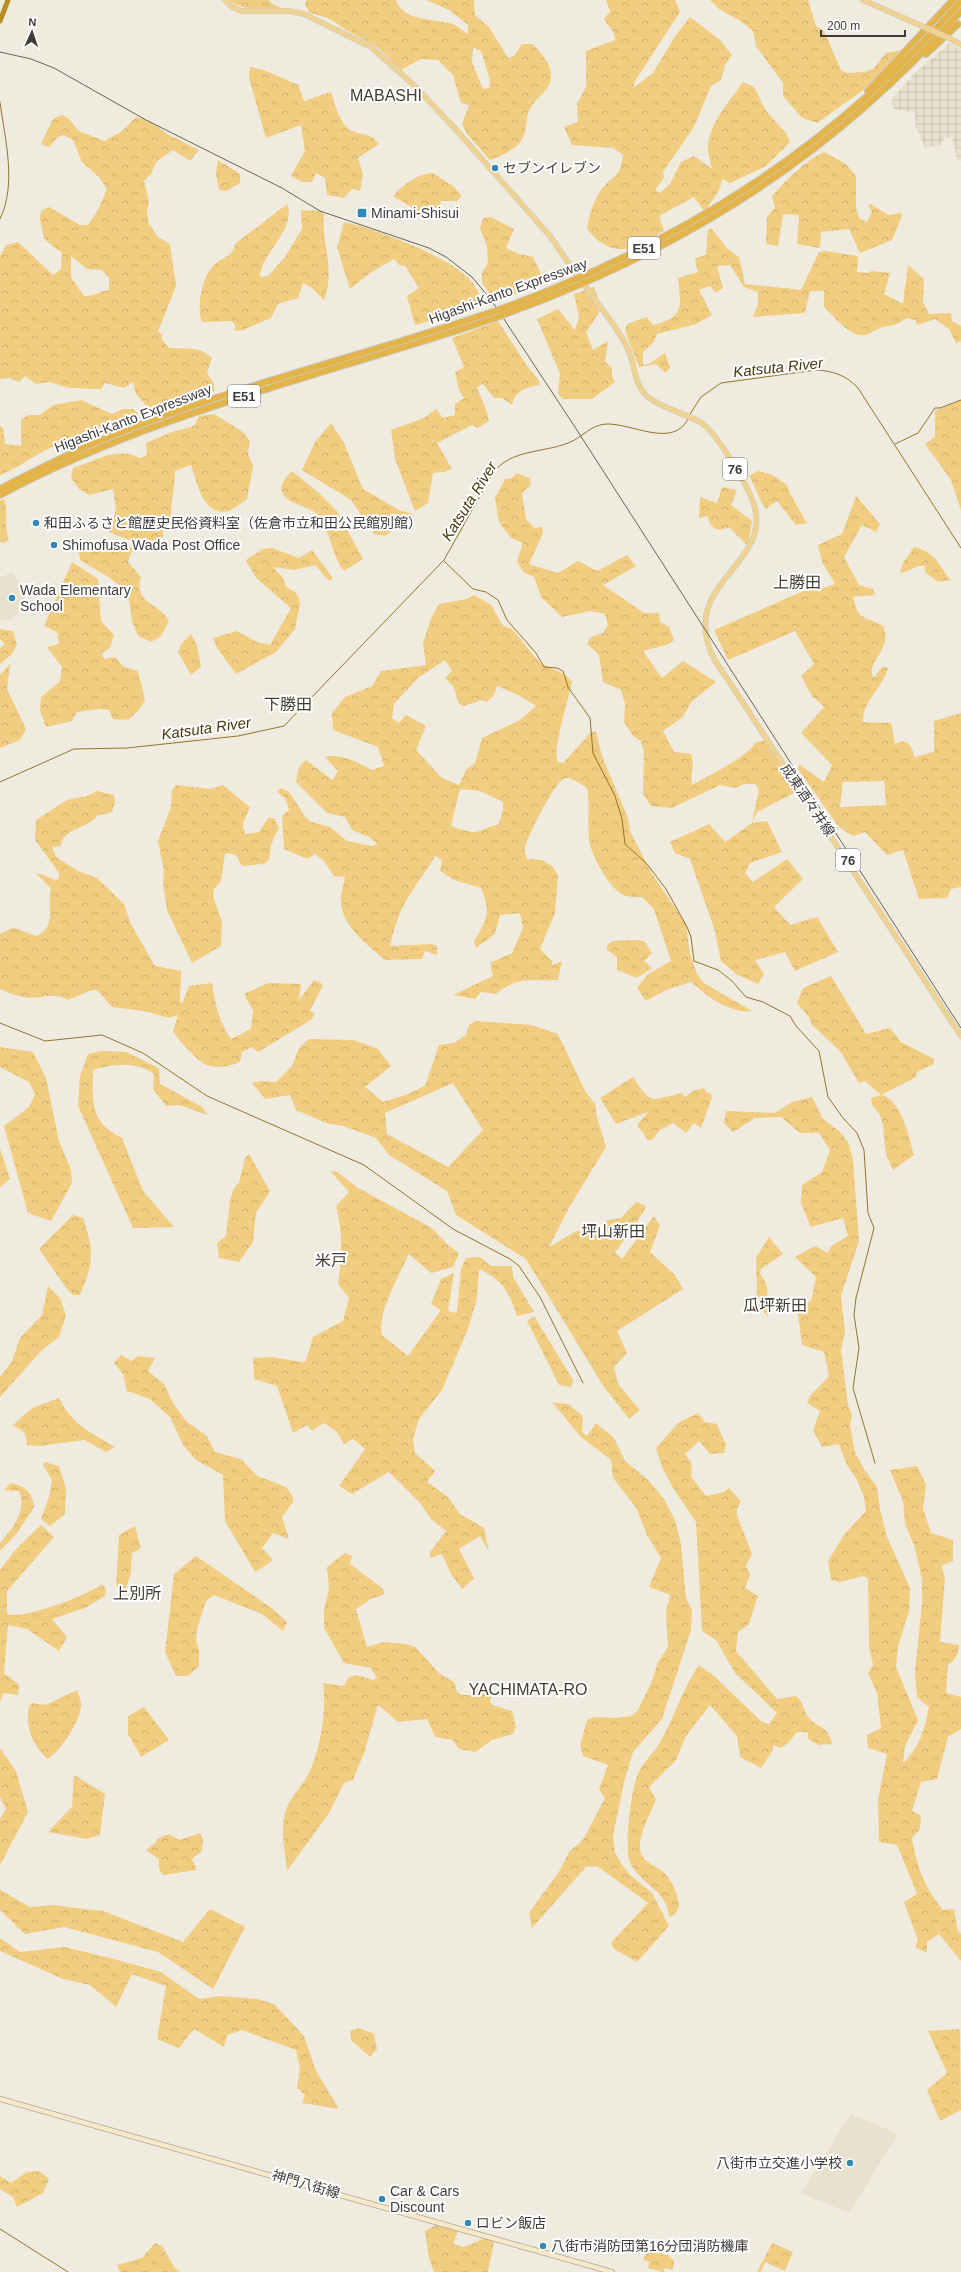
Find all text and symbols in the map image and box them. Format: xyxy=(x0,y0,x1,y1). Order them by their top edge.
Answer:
north arrow xyxy=(12,12,52,52)
scale bar xyxy=(821,12,905,38)
text: N xyxy=(28,16,37,28)
text: 200 m xyxy=(827,19,860,33)
district label: MABASHI xyxy=(350,87,422,104)
place label: セブンイレブン xyxy=(503,160,601,176)
marker: セブンイレブン xyxy=(490,163,500,173)
place label: Minami-Shisui xyxy=(371,205,459,221)
marker: Minami-Shisui xyxy=(356,207,368,219)
road number: E51 xyxy=(628,237,660,259)
street label: Higashi-Kanto Expressway xyxy=(427,255,589,327)
water label: Katsuta River xyxy=(732,354,825,380)
street label: Higashi-Kanto Expressway xyxy=(52,381,214,455)
road number: E51 xyxy=(228,385,260,407)
water label: Katsuta River xyxy=(438,457,501,544)
road number: 76 xyxy=(723,458,747,480)
place label: 和田ふるさと館歴史民俗資料室（佐倉市立和田公民館別館） xyxy=(44,515,422,531)
marker: 和田ふるさと館歴史民俗資料室（佐倉市立和田公民館別館） xyxy=(31,518,41,528)
place label: Shimofusa Wada Post Office xyxy=(62,537,240,553)
marker: Shimofusa Wada Post Office xyxy=(49,540,59,550)
district label: 上勝田 xyxy=(773,574,821,591)
place label: Wada Elementary School xyxy=(20,582,131,614)
marker: Wada Elementary School xyxy=(7,593,17,603)
district label: 下勝田 xyxy=(264,696,312,713)
water label: Katsuta River xyxy=(160,713,253,743)
street label: 成東酒々井線 xyxy=(778,761,838,839)
road number: 76 xyxy=(836,849,860,871)
district label: 坪山新田 xyxy=(581,1223,645,1240)
district label: 米戸 xyxy=(315,1252,347,1269)
district label: 瓜坪新田 xyxy=(743,1297,807,1314)
district label: 上別所 xyxy=(113,1585,161,1602)
district label: YACHIMATA-RO xyxy=(468,1681,588,1698)
place label: 八街市立交進小学校 xyxy=(716,2155,842,2171)
marker: 八街市立交進小学校 xyxy=(845,2158,855,2168)
street label: 神門八街線 xyxy=(270,2167,342,2201)
place label: Car & Cars Discount xyxy=(390,2183,459,2215)
marker: Car & Cars Discount xyxy=(377,2194,387,2204)
place label: ロビン飯店 xyxy=(476,2215,546,2231)
marker: ロビン飯店 xyxy=(463,2218,473,2228)
place label: 八街市消防団第16分団消防機庫 xyxy=(551,2238,749,2254)
marker: 八街市消防団第16分団消防機庫 xyxy=(538,2241,548,2251)

